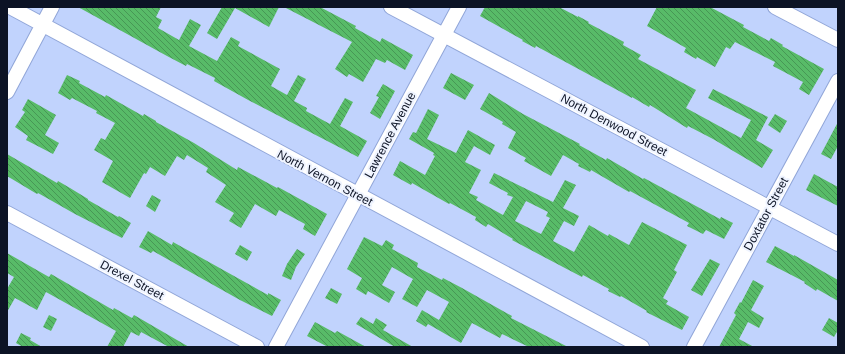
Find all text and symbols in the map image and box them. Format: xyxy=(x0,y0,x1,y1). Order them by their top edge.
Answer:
street label: Lawrence Avenue xyxy=(361,89,419,180)
street label: North Denwood Street xyxy=(558,91,670,159)
street label: North Vernon Street xyxy=(275,147,376,209)
street label: Doxtator Street xyxy=(741,174,791,253)
street label: Drexel Street xyxy=(98,257,167,303)

